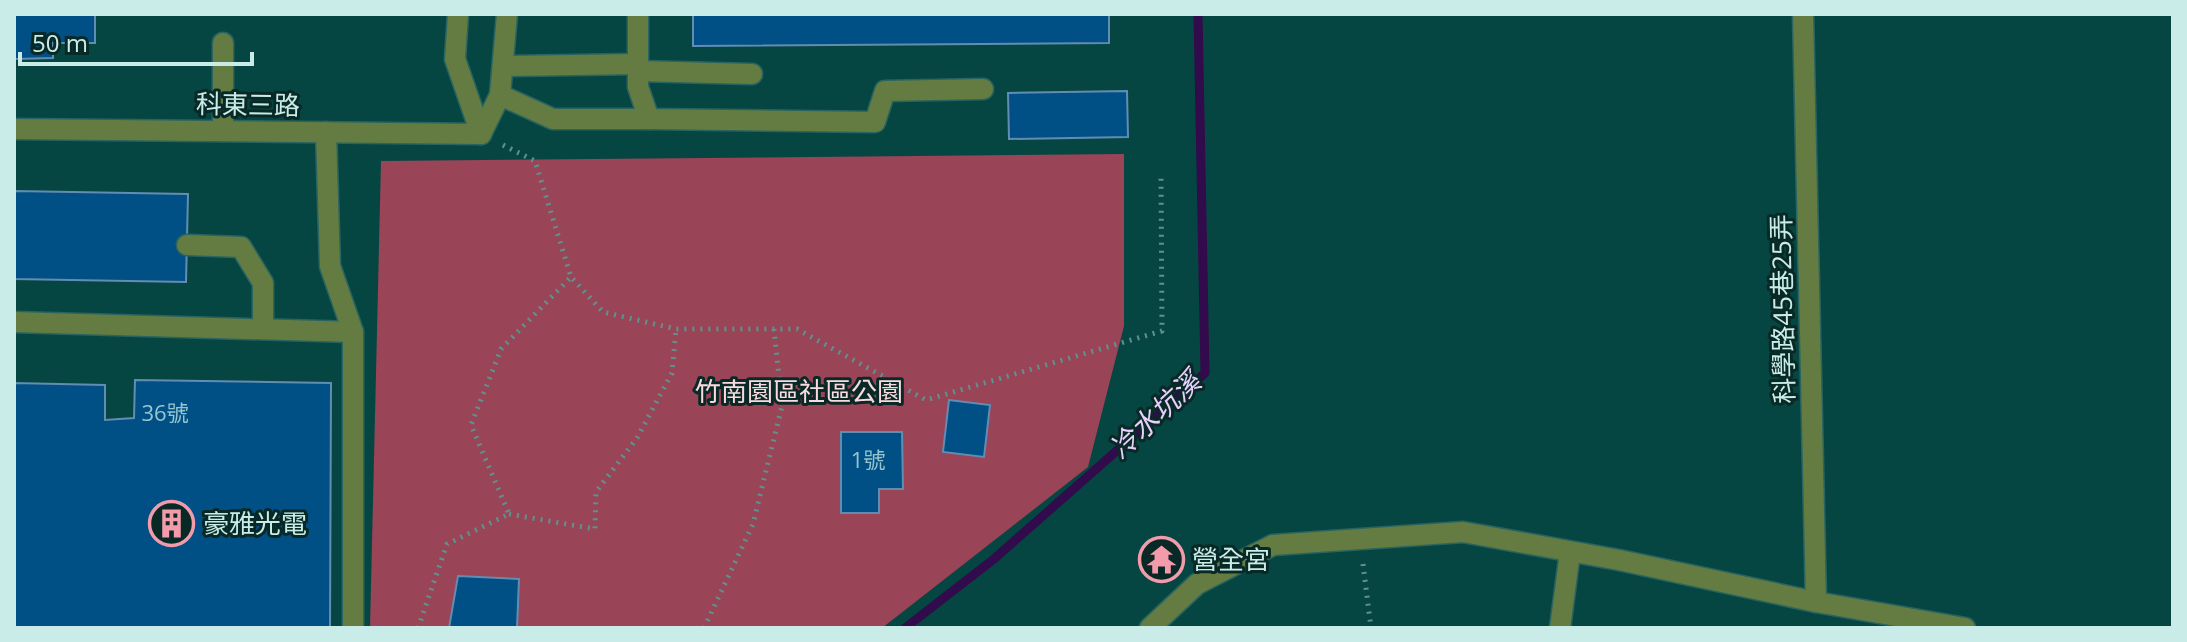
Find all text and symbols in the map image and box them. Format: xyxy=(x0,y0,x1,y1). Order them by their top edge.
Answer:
scale bar xyxy=(20,16,252,66)
text: 50 m xyxy=(32,26,88,59)
street label: 科東三路 xyxy=(196,85,300,123)
street label: 科學路45巷25弄 xyxy=(1762,214,1802,404)
water label: 冷水坑溪 xyxy=(1100,359,1211,466)
park label: 竹南園區社區公園 xyxy=(695,373,903,409)
house number: 36號 xyxy=(141,397,189,427)
house number: 1號 xyxy=(851,444,885,474)
building icon: 豪雅光電 xyxy=(148,500,196,548)
place label: 豪雅光電 xyxy=(203,505,307,541)
temple icon: 營全宮 xyxy=(1137,536,1185,584)
place label: 營全宮 xyxy=(1192,541,1270,577)

